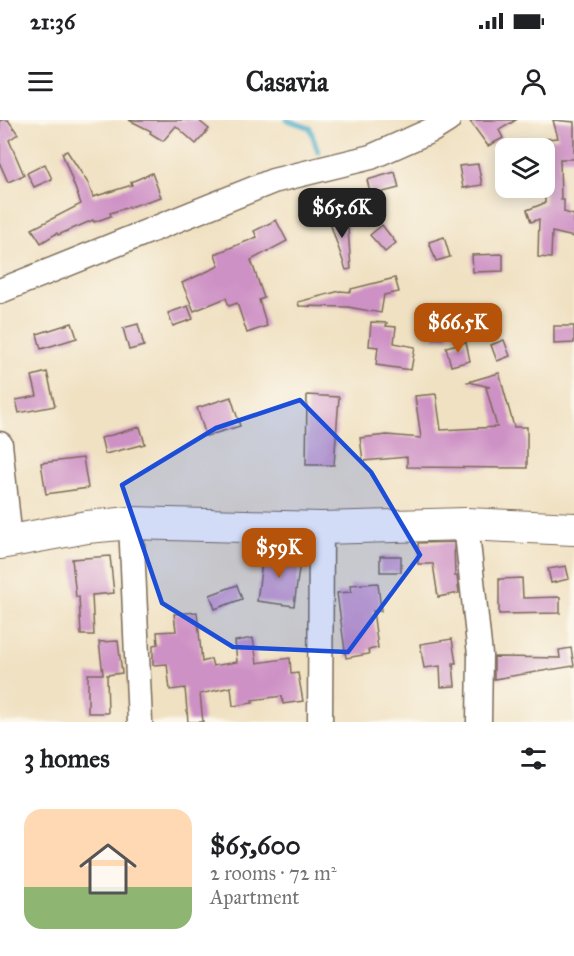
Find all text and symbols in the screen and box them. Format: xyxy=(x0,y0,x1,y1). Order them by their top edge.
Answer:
text: 21:36 xyxy=(30,8,75,35)
icon: menu xyxy=(24,65,57,98)
text: Casavia xyxy=(246,65,328,98)
icon: person xyxy=(517,65,550,98)
map controls xyxy=(495,138,555,198)
button: layers xyxy=(495,138,555,198)
pin: $65.6K xyxy=(293,188,391,239)
text: $65.6K xyxy=(312,195,372,219)
pin: $66.5K xyxy=(409,303,507,354)
text: $66.5K xyxy=(428,310,488,334)
pin: $59K xyxy=(243,528,315,579)
text: $59K xyxy=(256,535,302,559)
text: 3 homes xyxy=(24,742,110,774)
icon: filters xyxy=(517,742,550,775)
text: $65,600 xyxy=(210,829,301,861)
icon: home xyxy=(72,833,144,905)
text: 2 rooms · 72 m² xyxy=(210,861,337,885)
text: Apartment xyxy=(210,885,299,909)

